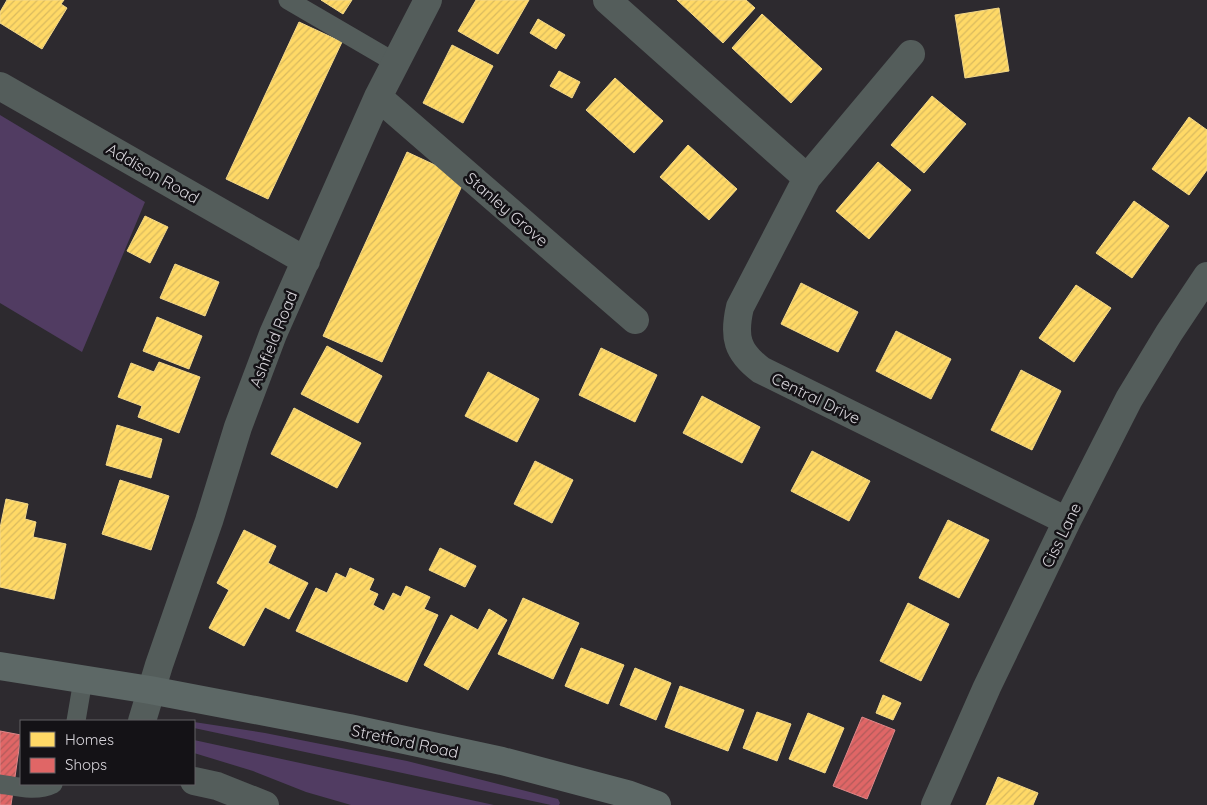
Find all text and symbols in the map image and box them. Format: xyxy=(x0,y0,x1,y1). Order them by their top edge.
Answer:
street label: Addison Road xyxy=(103,138,203,208)
street label: Stanley Grove xyxy=(461,168,553,250)
street label: Ashfield Road xyxy=(245,288,301,390)
street label: Central Drive xyxy=(768,368,864,428)
street label: Ciss Lane xyxy=(1037,499,1085,571)
legend xyxy=(20,720,195,785)
street label: Stretford Road xyxy=(350,720,460,762)
text: Homes xyxy=(65,730,114,749)
text: Shops xyxy=(65,755,107,774)

